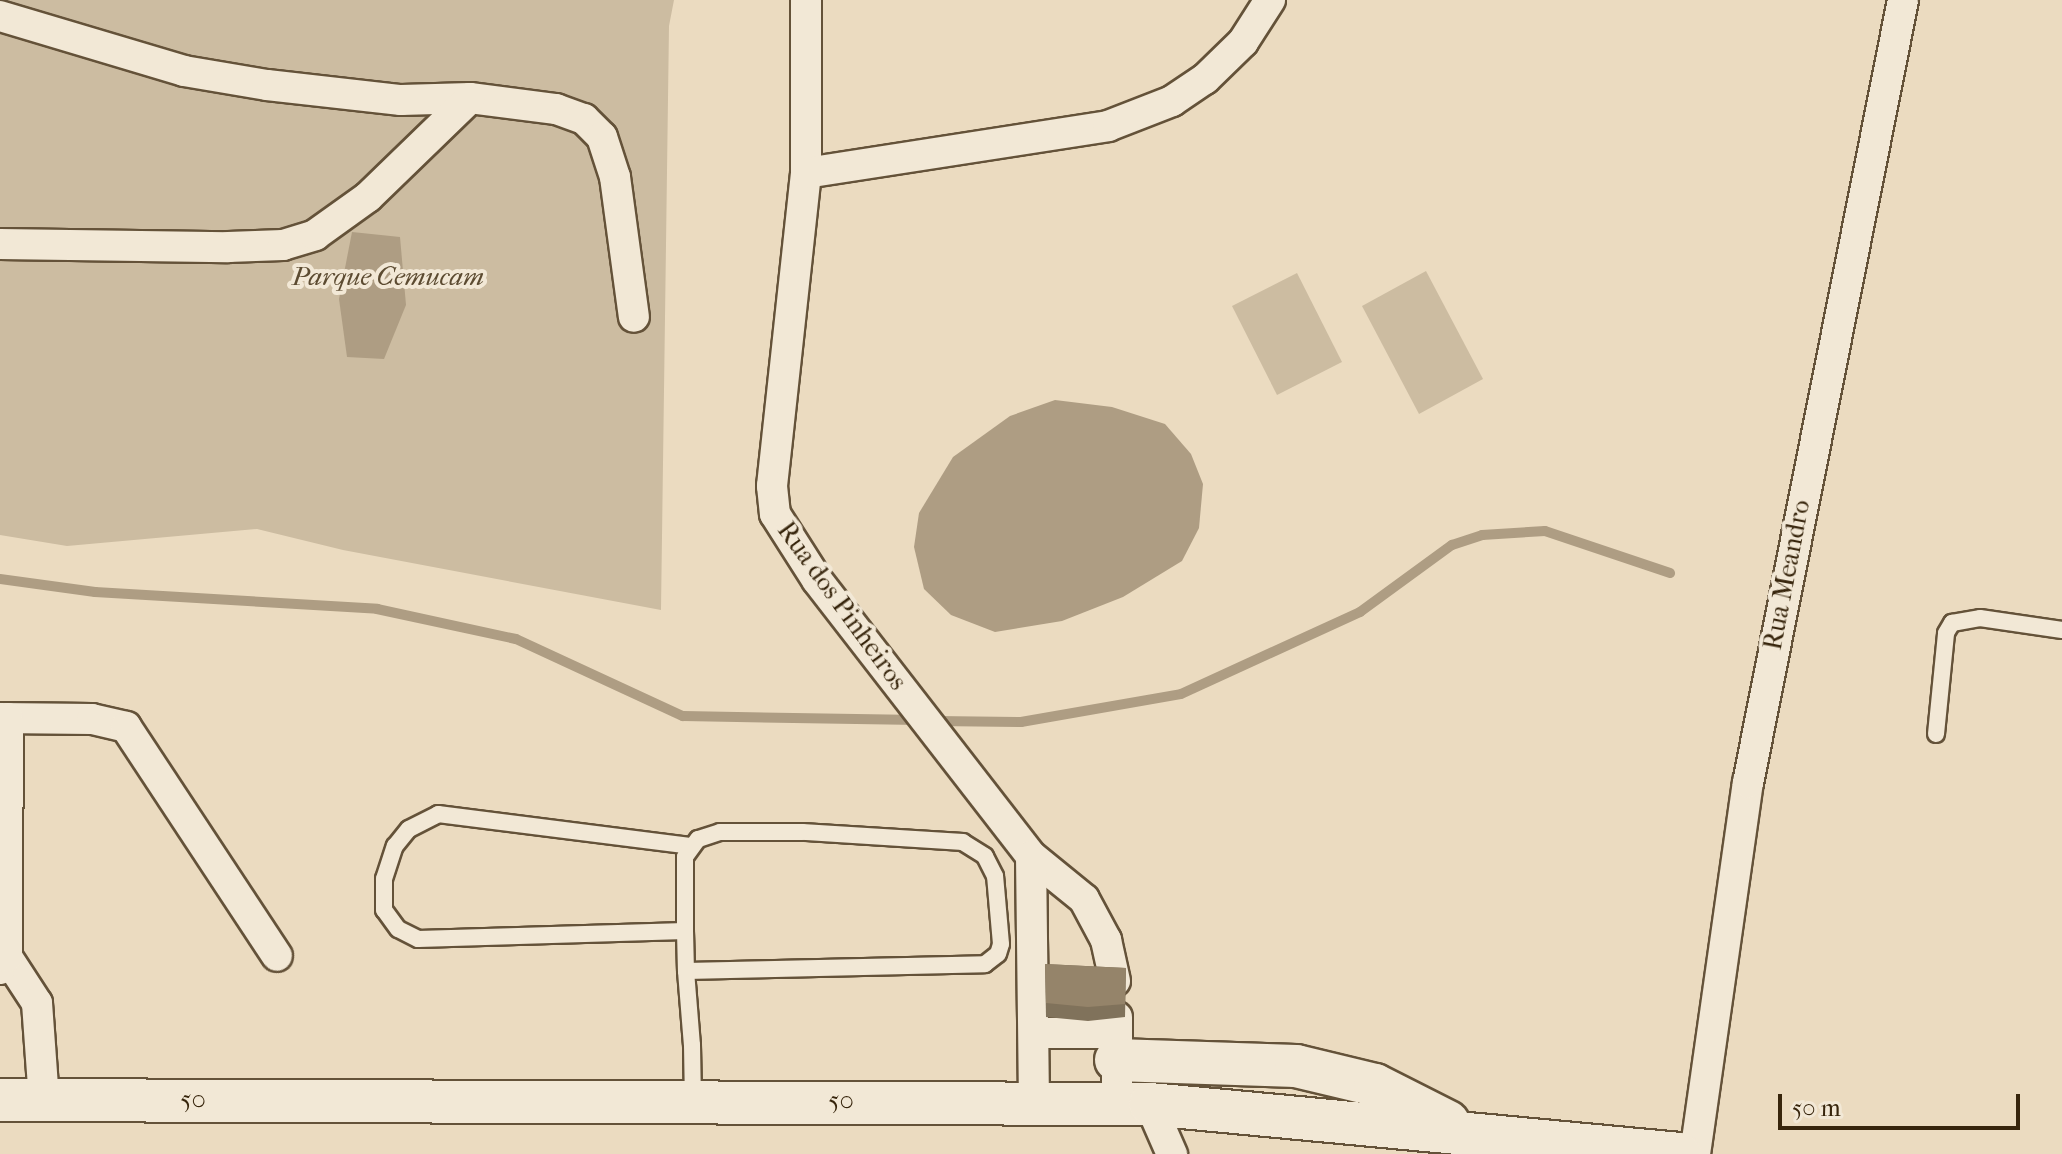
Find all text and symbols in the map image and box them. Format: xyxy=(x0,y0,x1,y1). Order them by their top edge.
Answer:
park label: Parque Cemucam xyxy=(292,261,484,293)
street label: Rua Meandro xyxy=(1757,497,1817,653)
street label: Rua dos Pinheiros xyxy=(770,516,914,696)
scale bar xyxy=(1782,1078,2024,1128)
street label: 50 xyxy=(180,1084,206,1116)
street label: 50 xyxy=(828,1085,854,1117)
text: 50 m xyxy=(1792,1094,1841,1122)

